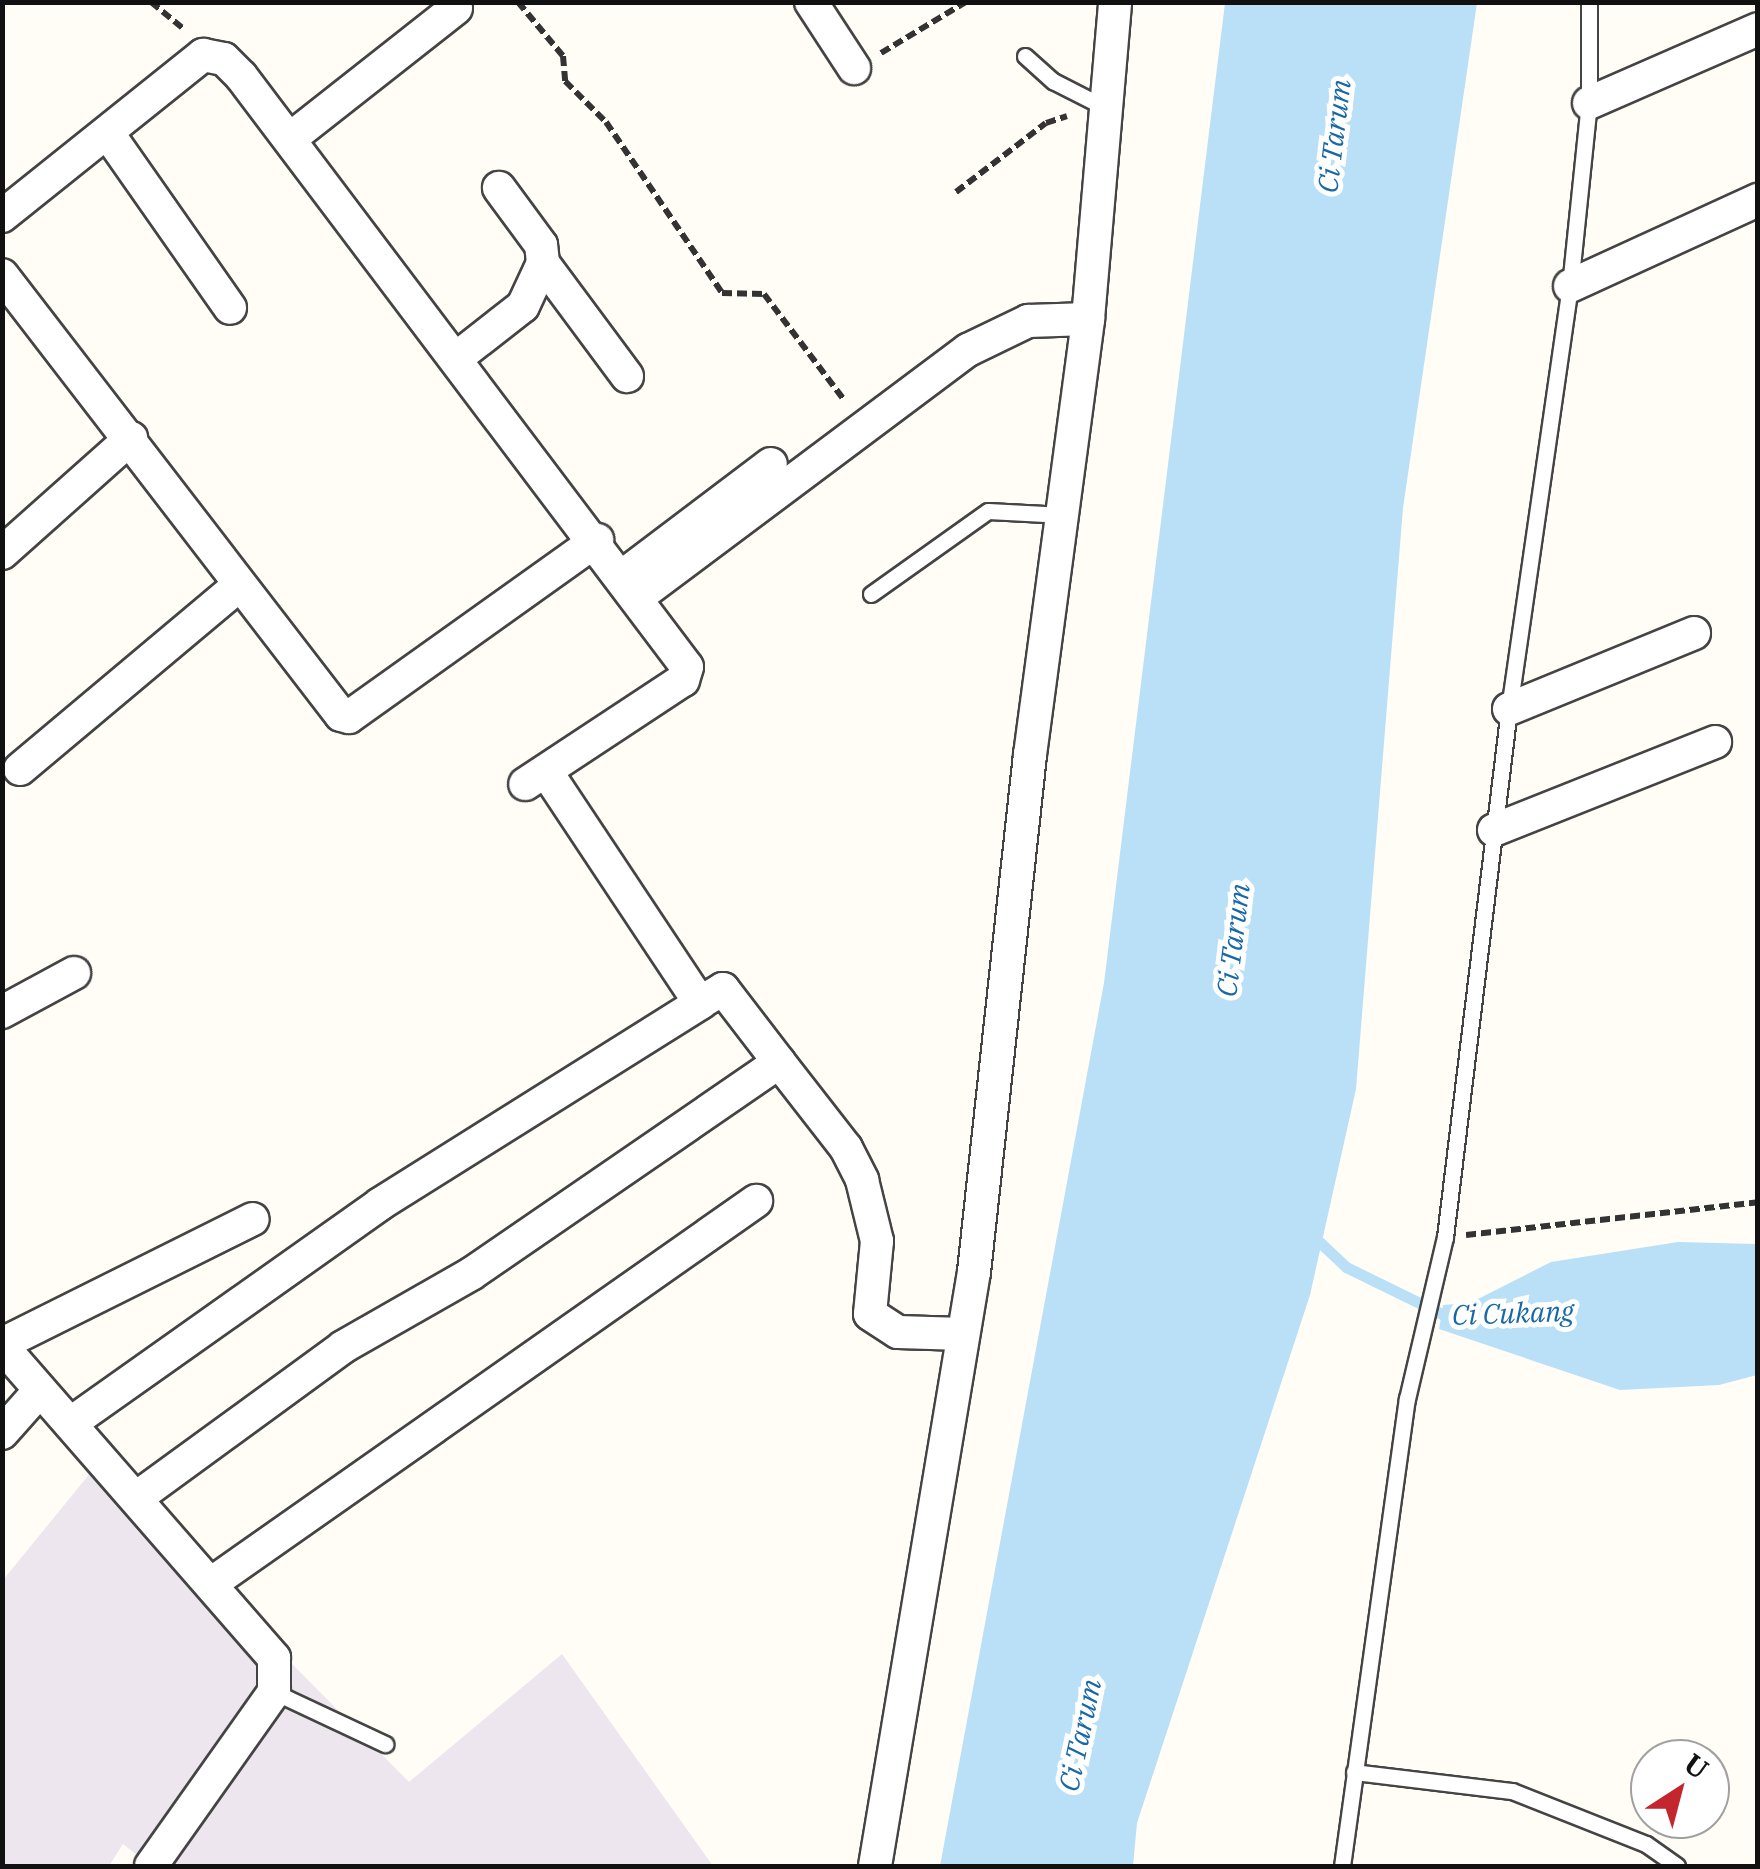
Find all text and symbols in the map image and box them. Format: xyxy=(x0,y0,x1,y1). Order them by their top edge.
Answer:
water label: Ci Tarum xyxy=(1310,77,1358,195)
water label: Ci Tarum xyxy=(1209,881,1257,999)
water label: Ci Cukang xyxy=(1451,1294,1575,1332)
water label: Ci Tarum xyxy=(1052,1676,1108,1794)
north arrow xyxy=(1630,1739,1730,1839)
text: U xyxy=(1677,1745,1716,1787)

